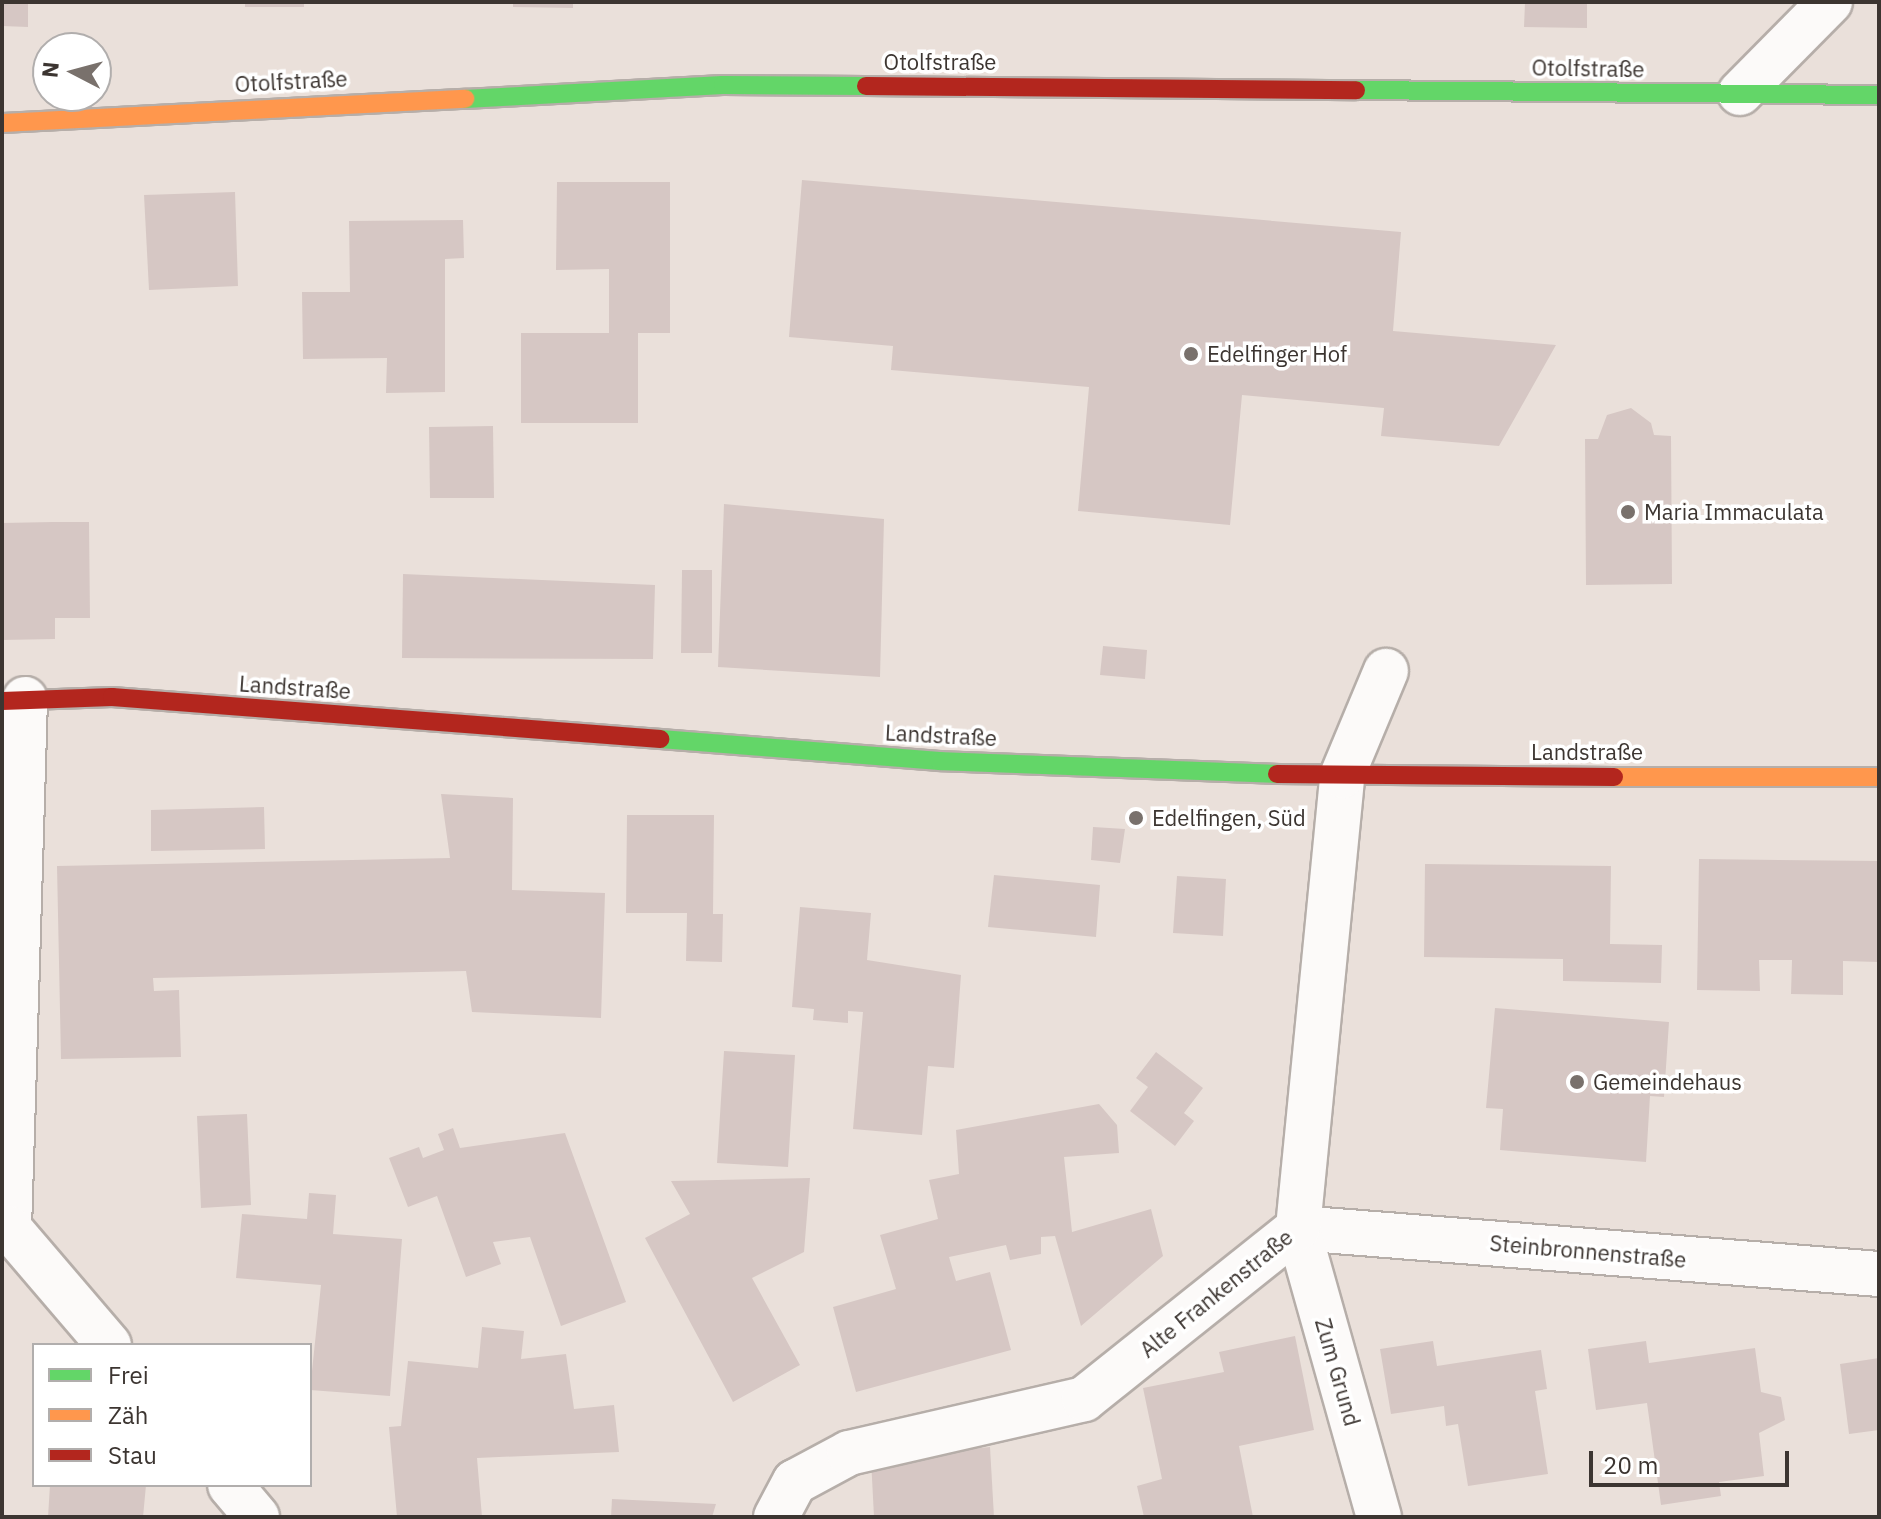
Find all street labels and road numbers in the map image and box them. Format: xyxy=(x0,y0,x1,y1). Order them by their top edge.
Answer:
street label: Otolfstraße xyxy=(884,49,996,75)
street label: Otolfstraße xyxy=(1531,54,1645,82)
street label: Otolfstraße xyxy=(234,65,348,97)
street label: Landstraße xyxy=(238,670,352,704)
street label: Landstraße xyxy=(884,719,998,751)
street label: Landstraße xyxy=(1531,739,1643,765)
street label: Alte Frankenstraße xyxy=(1134,1223,1298,1363)
street label: Steinbronnenstraße xyxy=(1489,1229,1687,1273)
street label: Zum Grund xyxy=(1310,1315,1366,1429)

